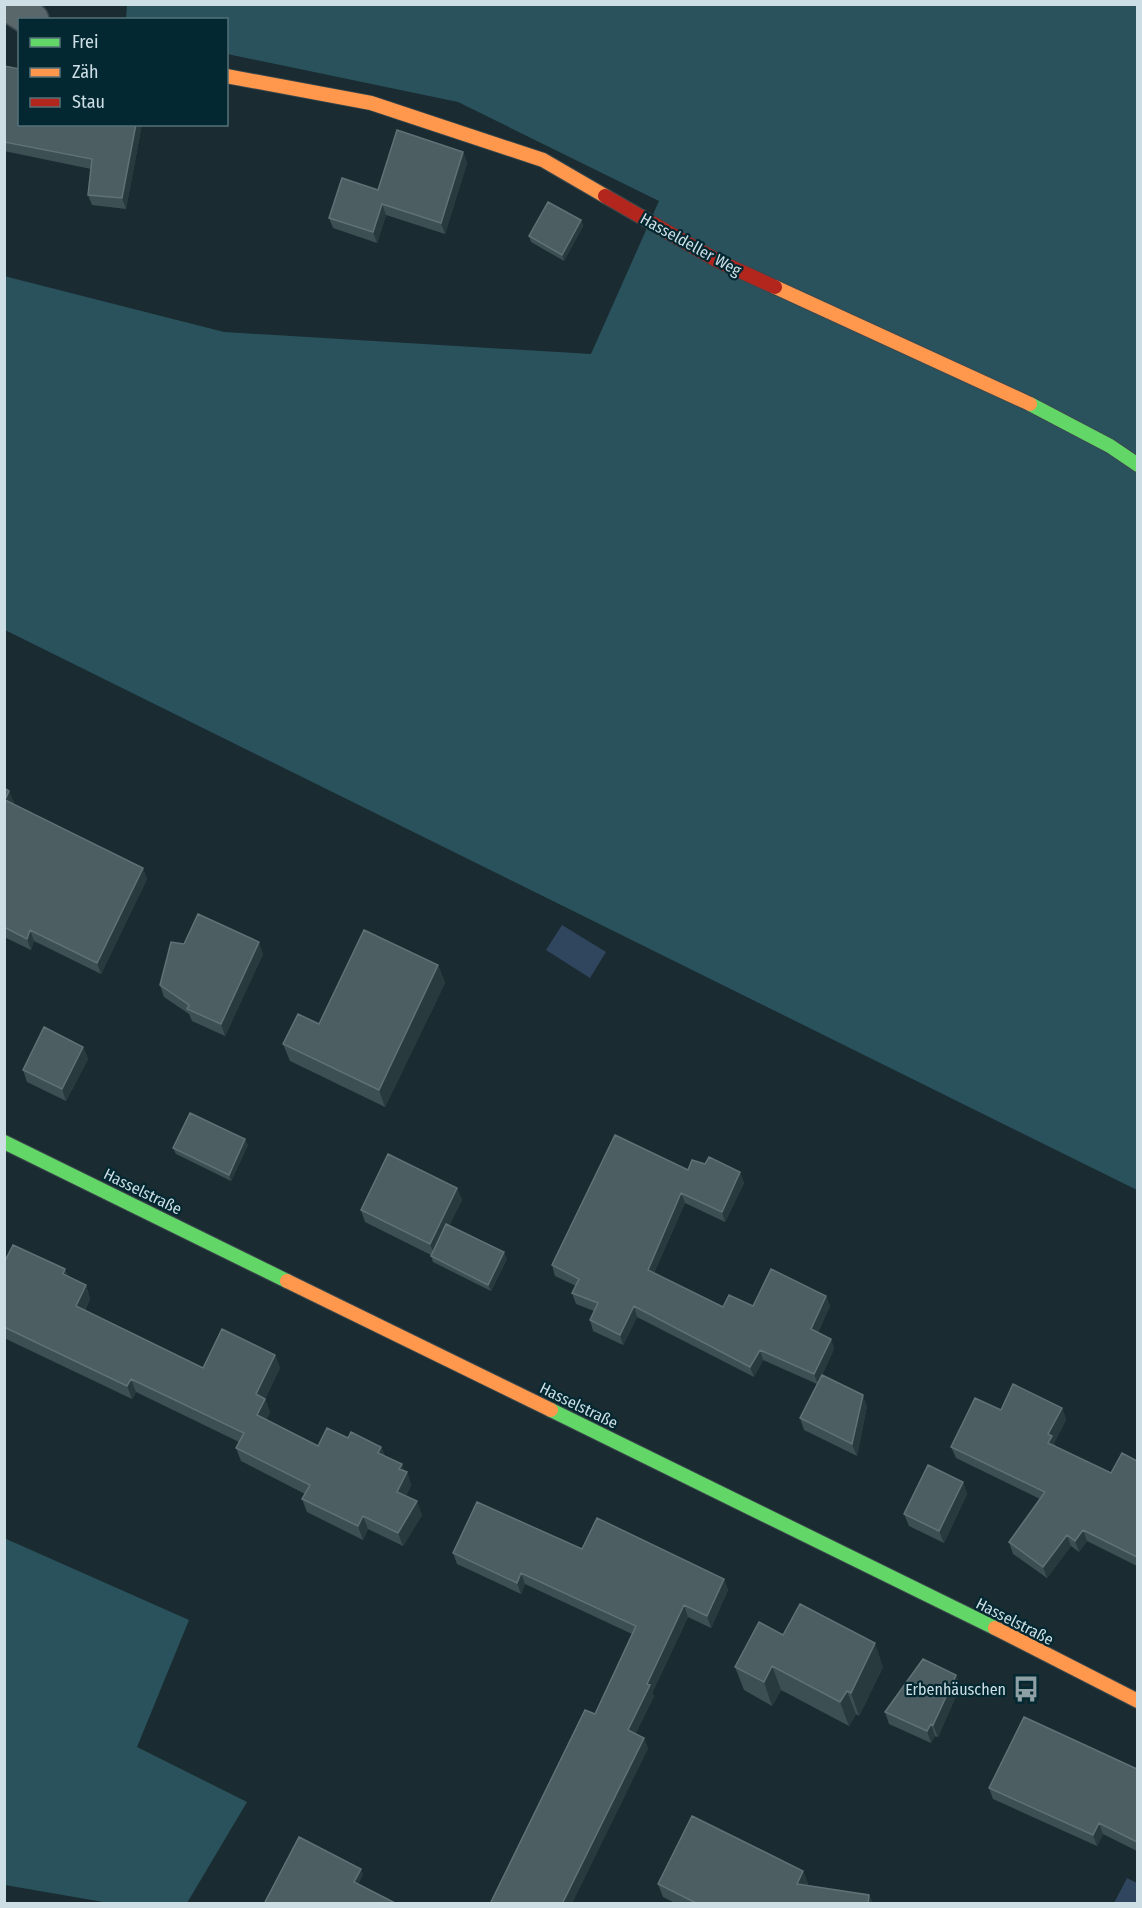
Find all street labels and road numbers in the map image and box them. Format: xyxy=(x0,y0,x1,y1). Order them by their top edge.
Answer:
street label: Hasseldeller Weg xyxy=(637,209,745,280)
street label: Hasselstraße xyxy=(101,1164,185,1219)
street label: Hasselstraße xyxy=(537,1378,621,1433)
street label: Hasselstraße xyxy=(973,1594,1057,1649)

